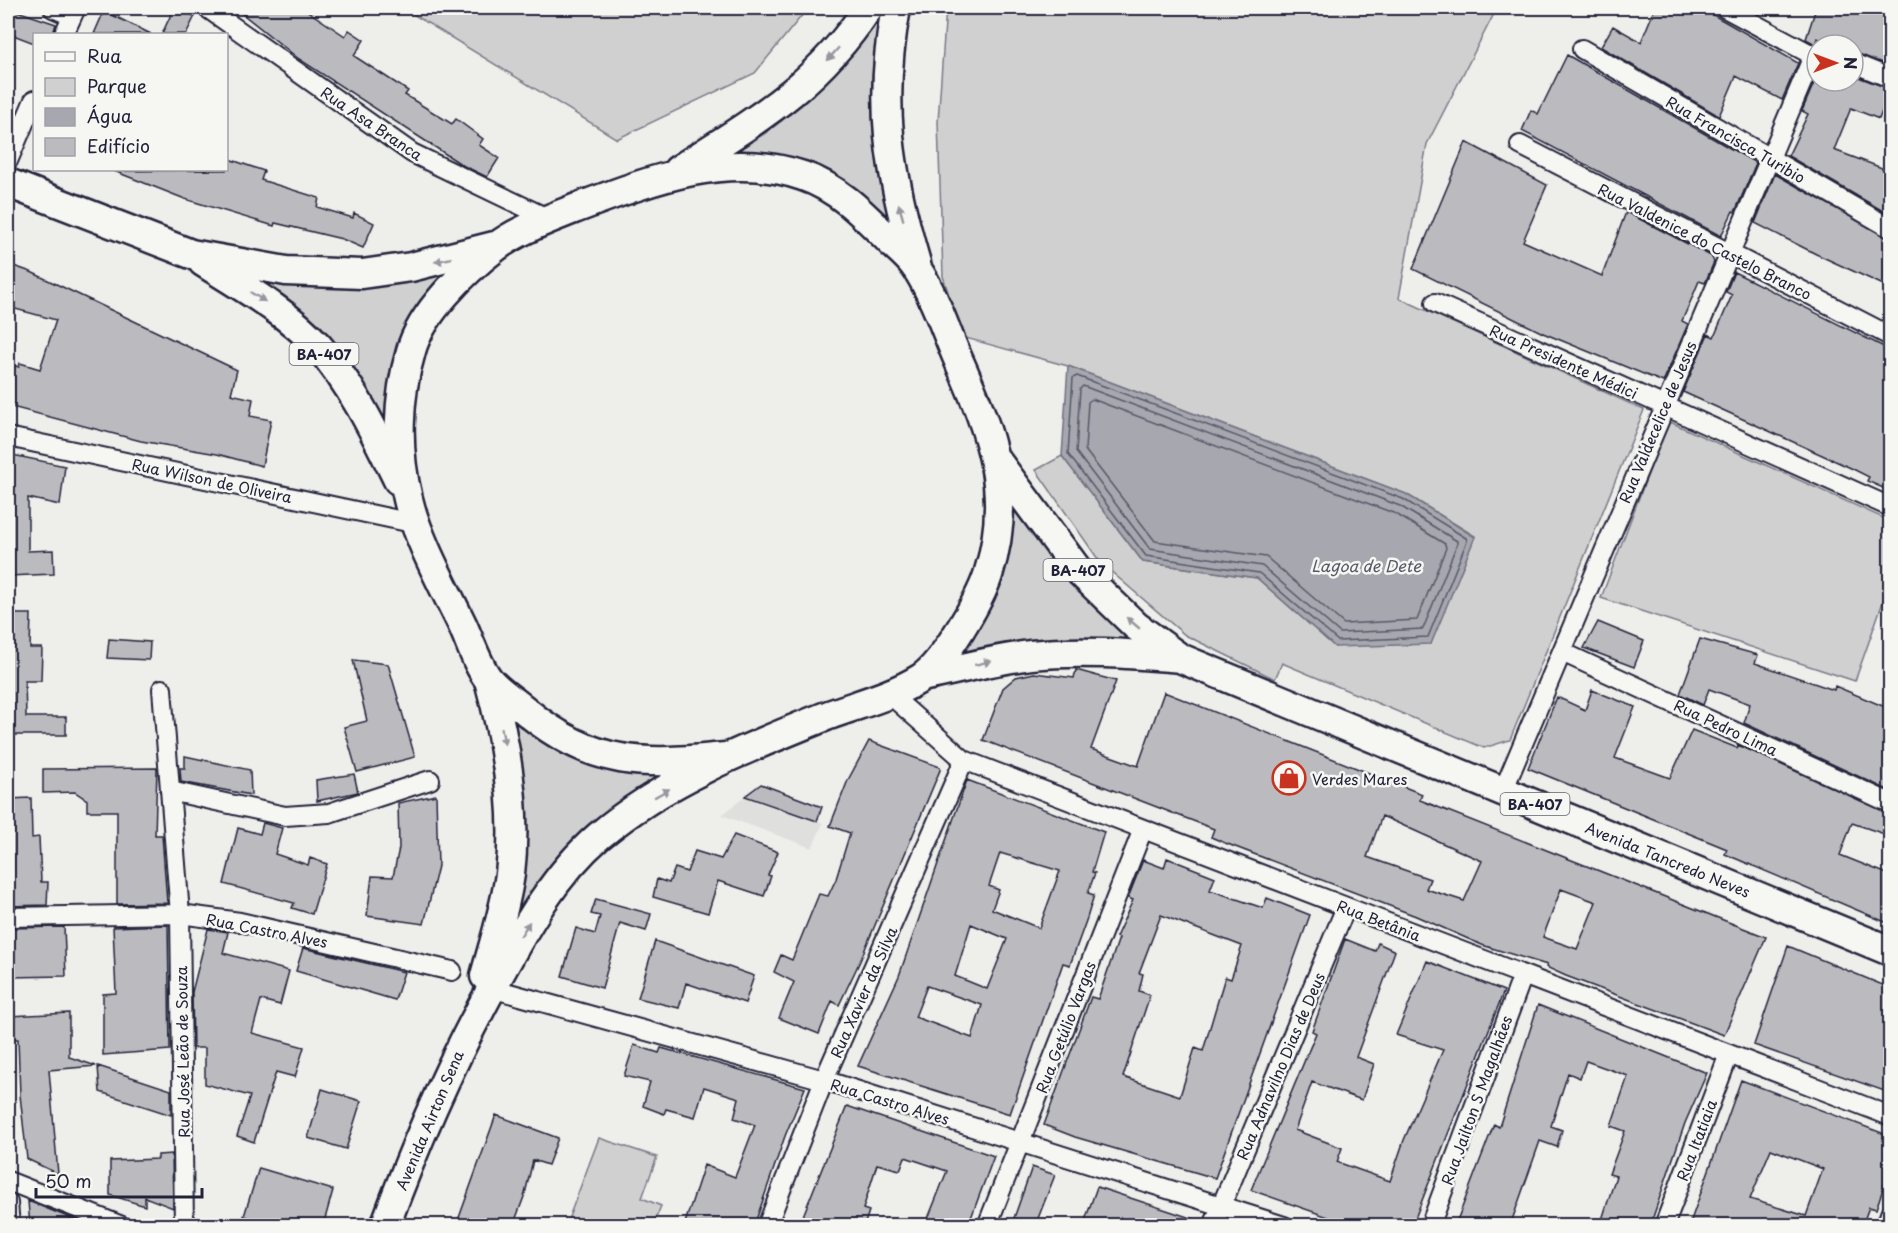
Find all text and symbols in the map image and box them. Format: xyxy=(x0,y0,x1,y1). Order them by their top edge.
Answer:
legend xyxy=(33,33,228,171)
north arrow xyxy=(1805,33,1865,93)
text: Rua xyxy=(87,42,122,69)
one-way arrow xyxy=(827,46,840,61)
text: N xyxy=(1839,57,1863,69)
text: Parque xyxy=(87,72,147,99)
street label: Rua Asa Branca xyxy=(316,80,428,166)
street label: Rua Francisca Turibio xyxy=(1662,90,1810,188)
text: Água xyxy=(87,102,133,129)
text: Edifício xyxy=(87,132,150,159)
street label: Rua Valdenice do Castelo Branco xyxy=(1594,177,1816,305)
one-way arrow xyxy=(896,203,905,221)
one-way arrow xyxy=(433,256,452,266)
one-way arrow xyxy=(250,292,266,303)
street label: Rua Presidente Médici xyxy=(1486,318,1642,404)
street label: Rua Valdecelice de Jesus xyxy=(1612,337,1702,507)
road number: BA-407 xyxy=(290,343,358,365)
street label: Rua Wilson de Oliveira xyxy=(130,452,295,508)
water label: Lagoa de Dete xyxy=(1311,553,1422,577)
road number: BA-407 xyxy=(1044,559,1112,581)
one-way arrow xyxy=(1126,617,1141,630)
one-way arrow xyxy=(974,658,993,668)
street label: Rua Pedro Lima xyxy=(1670,693,1782,761)
one-way arrow xyxy=(499,727,508,746)
shop icon: Verdes Mares xyxy=(1271,760,1307,796)
place label: Verdes Mares xyxy=(1312,767,1408,790)
one-way arrow xyxy=(654,788,670,799)
road number: BA-407 xyxy=(1500,793,1570,815)
street label: Avenida Tancredo Neves xyxy=(1582,815,1754,903)
street label: Rua Betânia xyxy=(1334,894,1425,947)
street label: Rua Castro Alves xyxy=(204,907,330,953)
one-way arrow xyxy=(519,921,530,937)
street label: Rua Xavier da Silva xyxy=(824,922,903,1061)
street label: Rua Getúlio Vargas xyxy=(1029,957,1101,1096)
street label: Rua José Leão de Souza xyxy=(169,965,195,1138)
street label: Rua Adnavilno Dias de Deus xyxy=(1230,969,1330,1163)
street label: Rua Jailton S Magalhães xyxy=(1435,1012,1517,1188)
street label: Avenida Airton Sena xyxy=(389,1046,469,1193)
street label: Rua Castro Alves xyxy=(828,1072,952,1130)
street label: Rua Itatiaia xyxy=(1670,1095,1722,1184)
scale bar xyxy=(36,1161,202,1199)
text: 50 m xyxy=(45,1167,92,1194)

